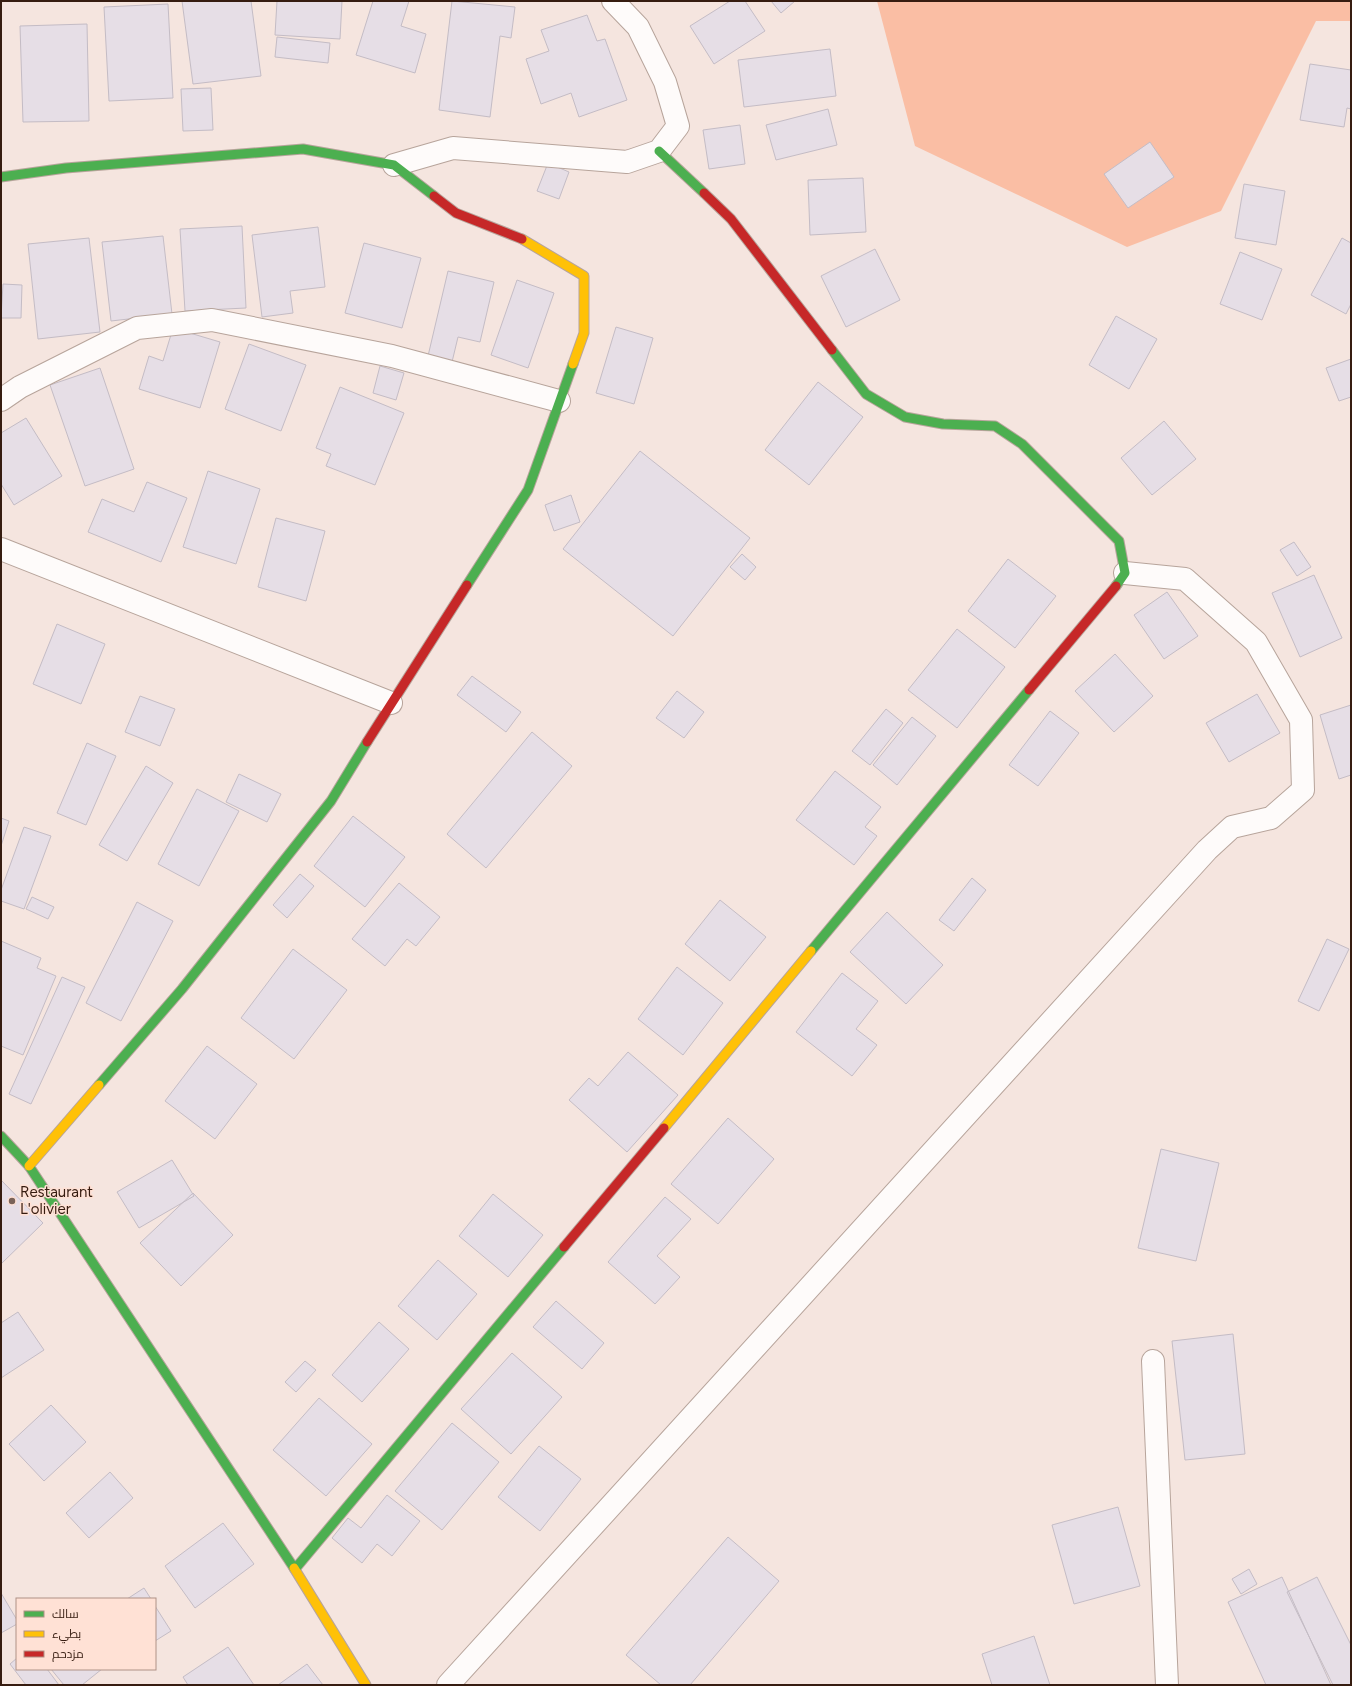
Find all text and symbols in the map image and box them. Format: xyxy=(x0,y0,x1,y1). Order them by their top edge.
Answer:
place label: Restaurant L'olivier xyxy=(20,1183,93,1218)
marker: Restaurant L'olivier xyxy=(7,1196,17,1206)
legend xyxy=(16,1598,156,1670)
text: سالك xyxy=(52,1607,79,1621)
text: بطيء xyxy=(52,1627,81,1644)
text: مزدحم xyxy=(52,1647,84,1662)

